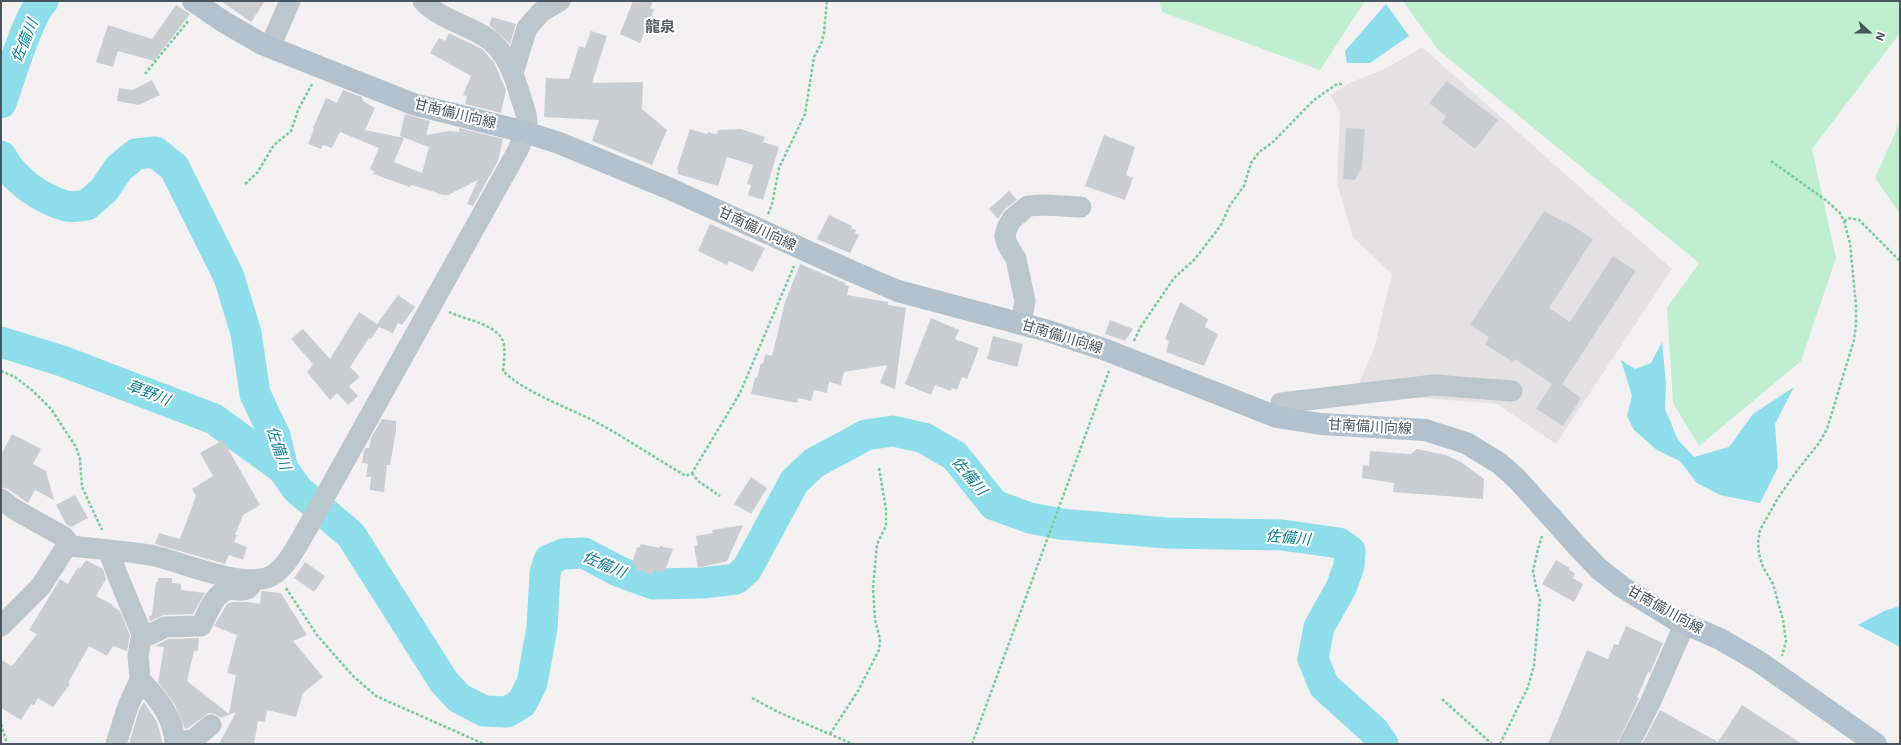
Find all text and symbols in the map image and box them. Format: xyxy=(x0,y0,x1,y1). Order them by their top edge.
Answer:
north arrow xyxy=(1849,12,1889,52)
water label: 佐備川 xyxy=(8,17,42,65)
district label: 龍泉 xyxy=(645,18,675,36)
text: N xyxy=(1872,30,1888,43)
street label: 甘南備川向線 xyxy=(412,96,498,132)
street label: 甘南備川向線 xyxy=(715,204,799,254)
street label: 甘南備川向線 xyxy=(1019,317,1105,357)
water label: 草野川 xyxy=(124,377,172,409)
street label: 甘南備川向線 xyxy=(1328,416,1412,438)
water label: 佐備川 xyxy=(262,424,294,472)
water label: 佐備川 xyxy=(948,453,990,499)
water label: 佐備川 xyxy=(1265,527,1311,549)
water label: 佐備川 xyxy=(580,548,628,582)
street label: 甘南備川向線 xyxy=(1624,582,1706,638)

